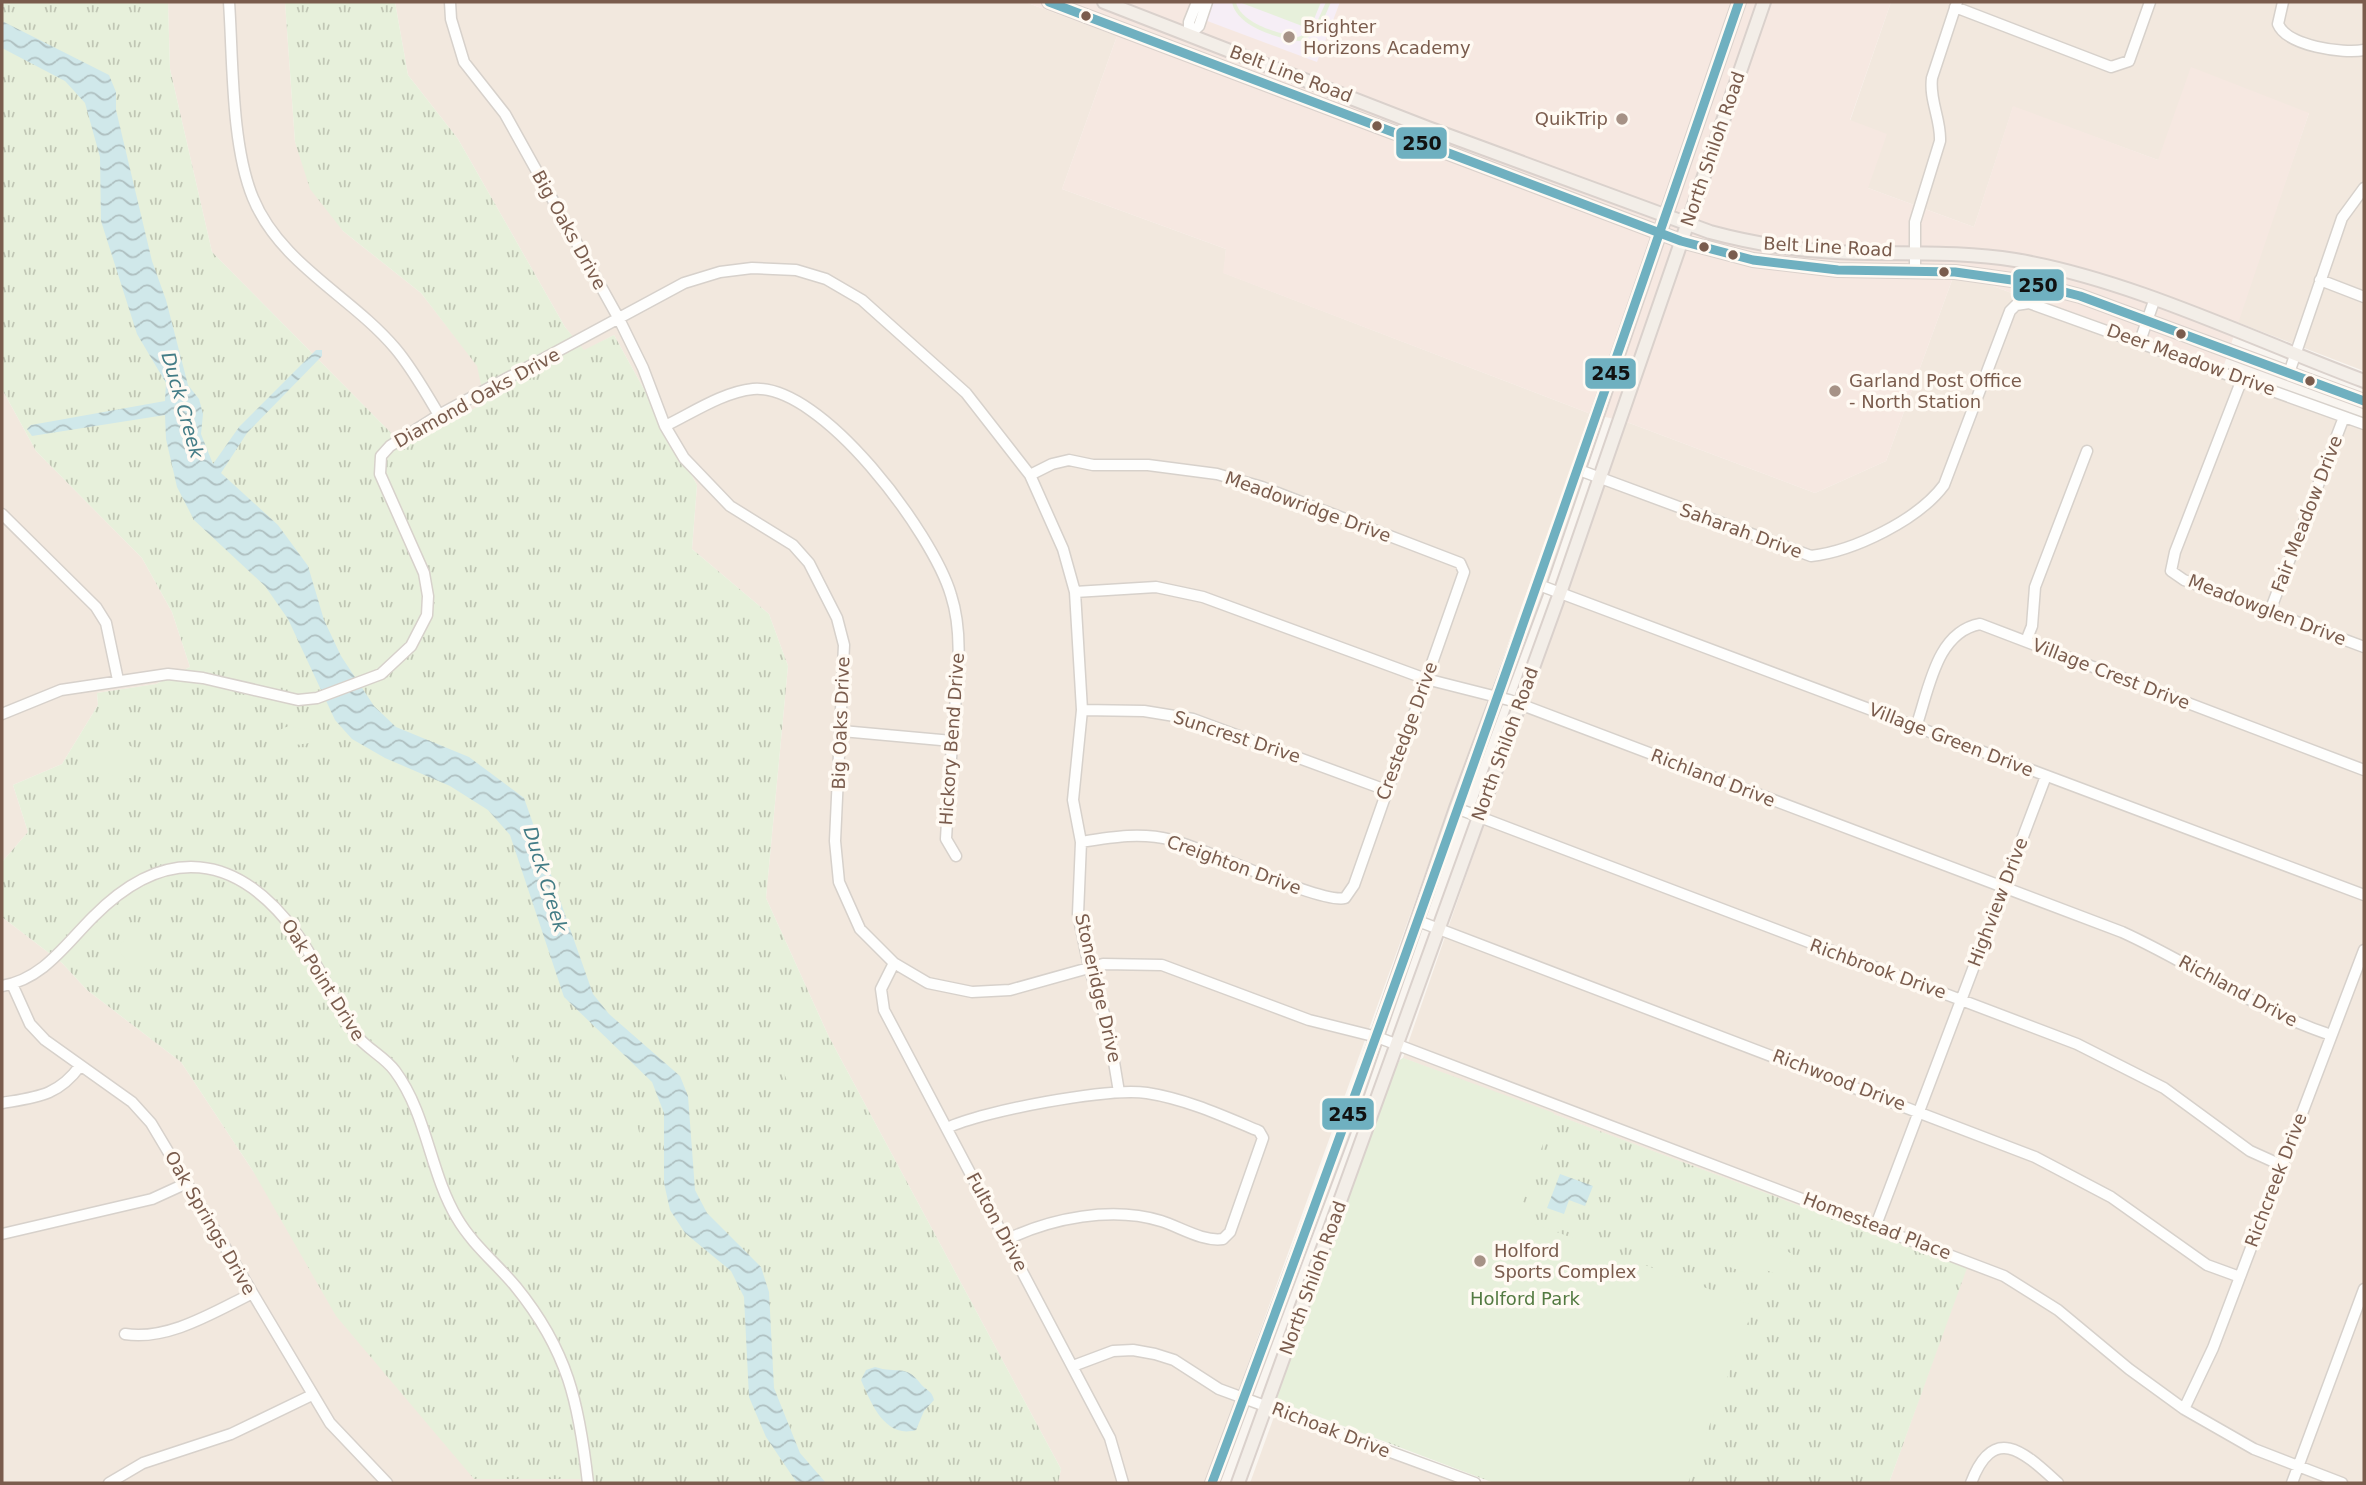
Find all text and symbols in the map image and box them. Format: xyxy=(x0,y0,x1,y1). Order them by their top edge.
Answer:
unlabelled marker xyxy=(1079,9,1093,23)
place label: Brighter Horizons Academy xyxy=(1303,16,1471,58)
marker: Brighter Horizons Academy xyxy=(1281,29,1297,45)
street label: Belt Line Road xyxy=(1227,41,1355,107)
street label: North Shiloh Road xyxy=(1676,69,1749,229)
place label: QuikTrip xyxy=(1535,108,1608,129)
marker: QuikTrip xyxy=(1614,111,1630,127)
unlabelled marker xyxy=(1370,119,1384,133)
line badge: 250 xyxy=(1395,126,1448,160)
text: 250 xyxy=(1402,132,1442,154)
street label: Big Oaks Drive xyxy=(528,166,611,293)
street label: Belt Line Road xyxy=(1763,233,1893,260)
unlabelled marker xyxy=(1697,240,1711,254)
unlabelled marker xyxy=(1726,248,1740,262)
unlabelled marker xyxy=(1937,265,1951,279)
line badge: 250 xyxy=(2012,268,2065,302)
text: 250 xyxy=(2018,274,2058,296)
street label: Deer Meadow Drive xyxy=(2104,319,2278,400)
unlabelled marker xyxy=(2174,327,2188,341)
street label: Diamond Oaks Drive xyxy=(390,343,563,452)
water label: Duck Creek xyxy=(157,349,209,462)
line badge: 245 xyxy=(1584,357,1637,390)
text: 245 xyxy=(1591,362,1631,384)
place label: Garland Post Office - North Station xyxy=(1849,370,2022,412)
unlabelled marker xyxy=(2303,374,2317,388)
marker: Garland Post Office - North Station xyxy=(1827,383,1843,399)
street label: Fair Meadow Drive xyxy=(2267,432,2346,595)
street label: Meadowridge Drive xyxy=(1222,467,1394,546)
street label: Saharah Drive xyxy=(1677,499,1805,562)
street label: Meadowglen Drive xyxy=(2185,570,2349,649)
street label: Village Crest Drive xyxy=(2029,634,2193,713)
street label: Hickory Bend Drive xyxy=(935,652,968,826)
street label: Big Oaks Drive xyxy=(828,656,853,790)
street label: Crestedge Drive xyxy=(1372,659,1441,803)
street label: North Shiloh Road xyxy=(1467,664,1542,824)
street label: Village Green Drive xyxy=(1866,698,2036,781)
street label: Suncrest Drive xyxy=(1171,706,1303,767)
street label: Richland Drive xyxy=(1648,744,1778,811)
water label: Duck Creek xyxy=(519,823,573,936)
street label: Creighton Drive xyxy=(1164,830,1304,899)
street label: Highview Drive xyxy=(1963,834,2032,969)
street label: Stoneridge Drive xyxy=(1071,911,1126,1064)
street label: Oak Point Drive xyxy=(277,915,369,1045)
street label: Richbrook Drive xyxy=(1807,934,1949,1003)
street label: Richland Drive xyxy=(2175,950,2301,1031)
street label: Richwood Drive xyxy=(1770,1045,1909,1115)
line badge: 245 xyxy=(1321,1097,1375,1131)
text: 245 xyxy=(1328,1103,1368,1125)
street label: Richcreek Drive xyxy=(2240,1110,2311,1250)
street label: Oak Springs Drive xyxy=(161,1147,260,1298)
street label: Fulton Drive xyxy=(963,1169,1032,1275)
street label: Homestead Place xyxy=(1800,1188,1954,1263)
street label: North Shiloh Road xyxy=(1275,1198,1350,1358)
place label: Holford Sports Complex xyxy=(1494,1240,1637,1282)
marker: Holford Sports Complex xyxy=(1472,1253,1488,1269)
park label: Holford Park xyxy=(1470,1288,1581,1309)
street label: Richoak Drive xyxy=(1269,1397,1393,1462)

